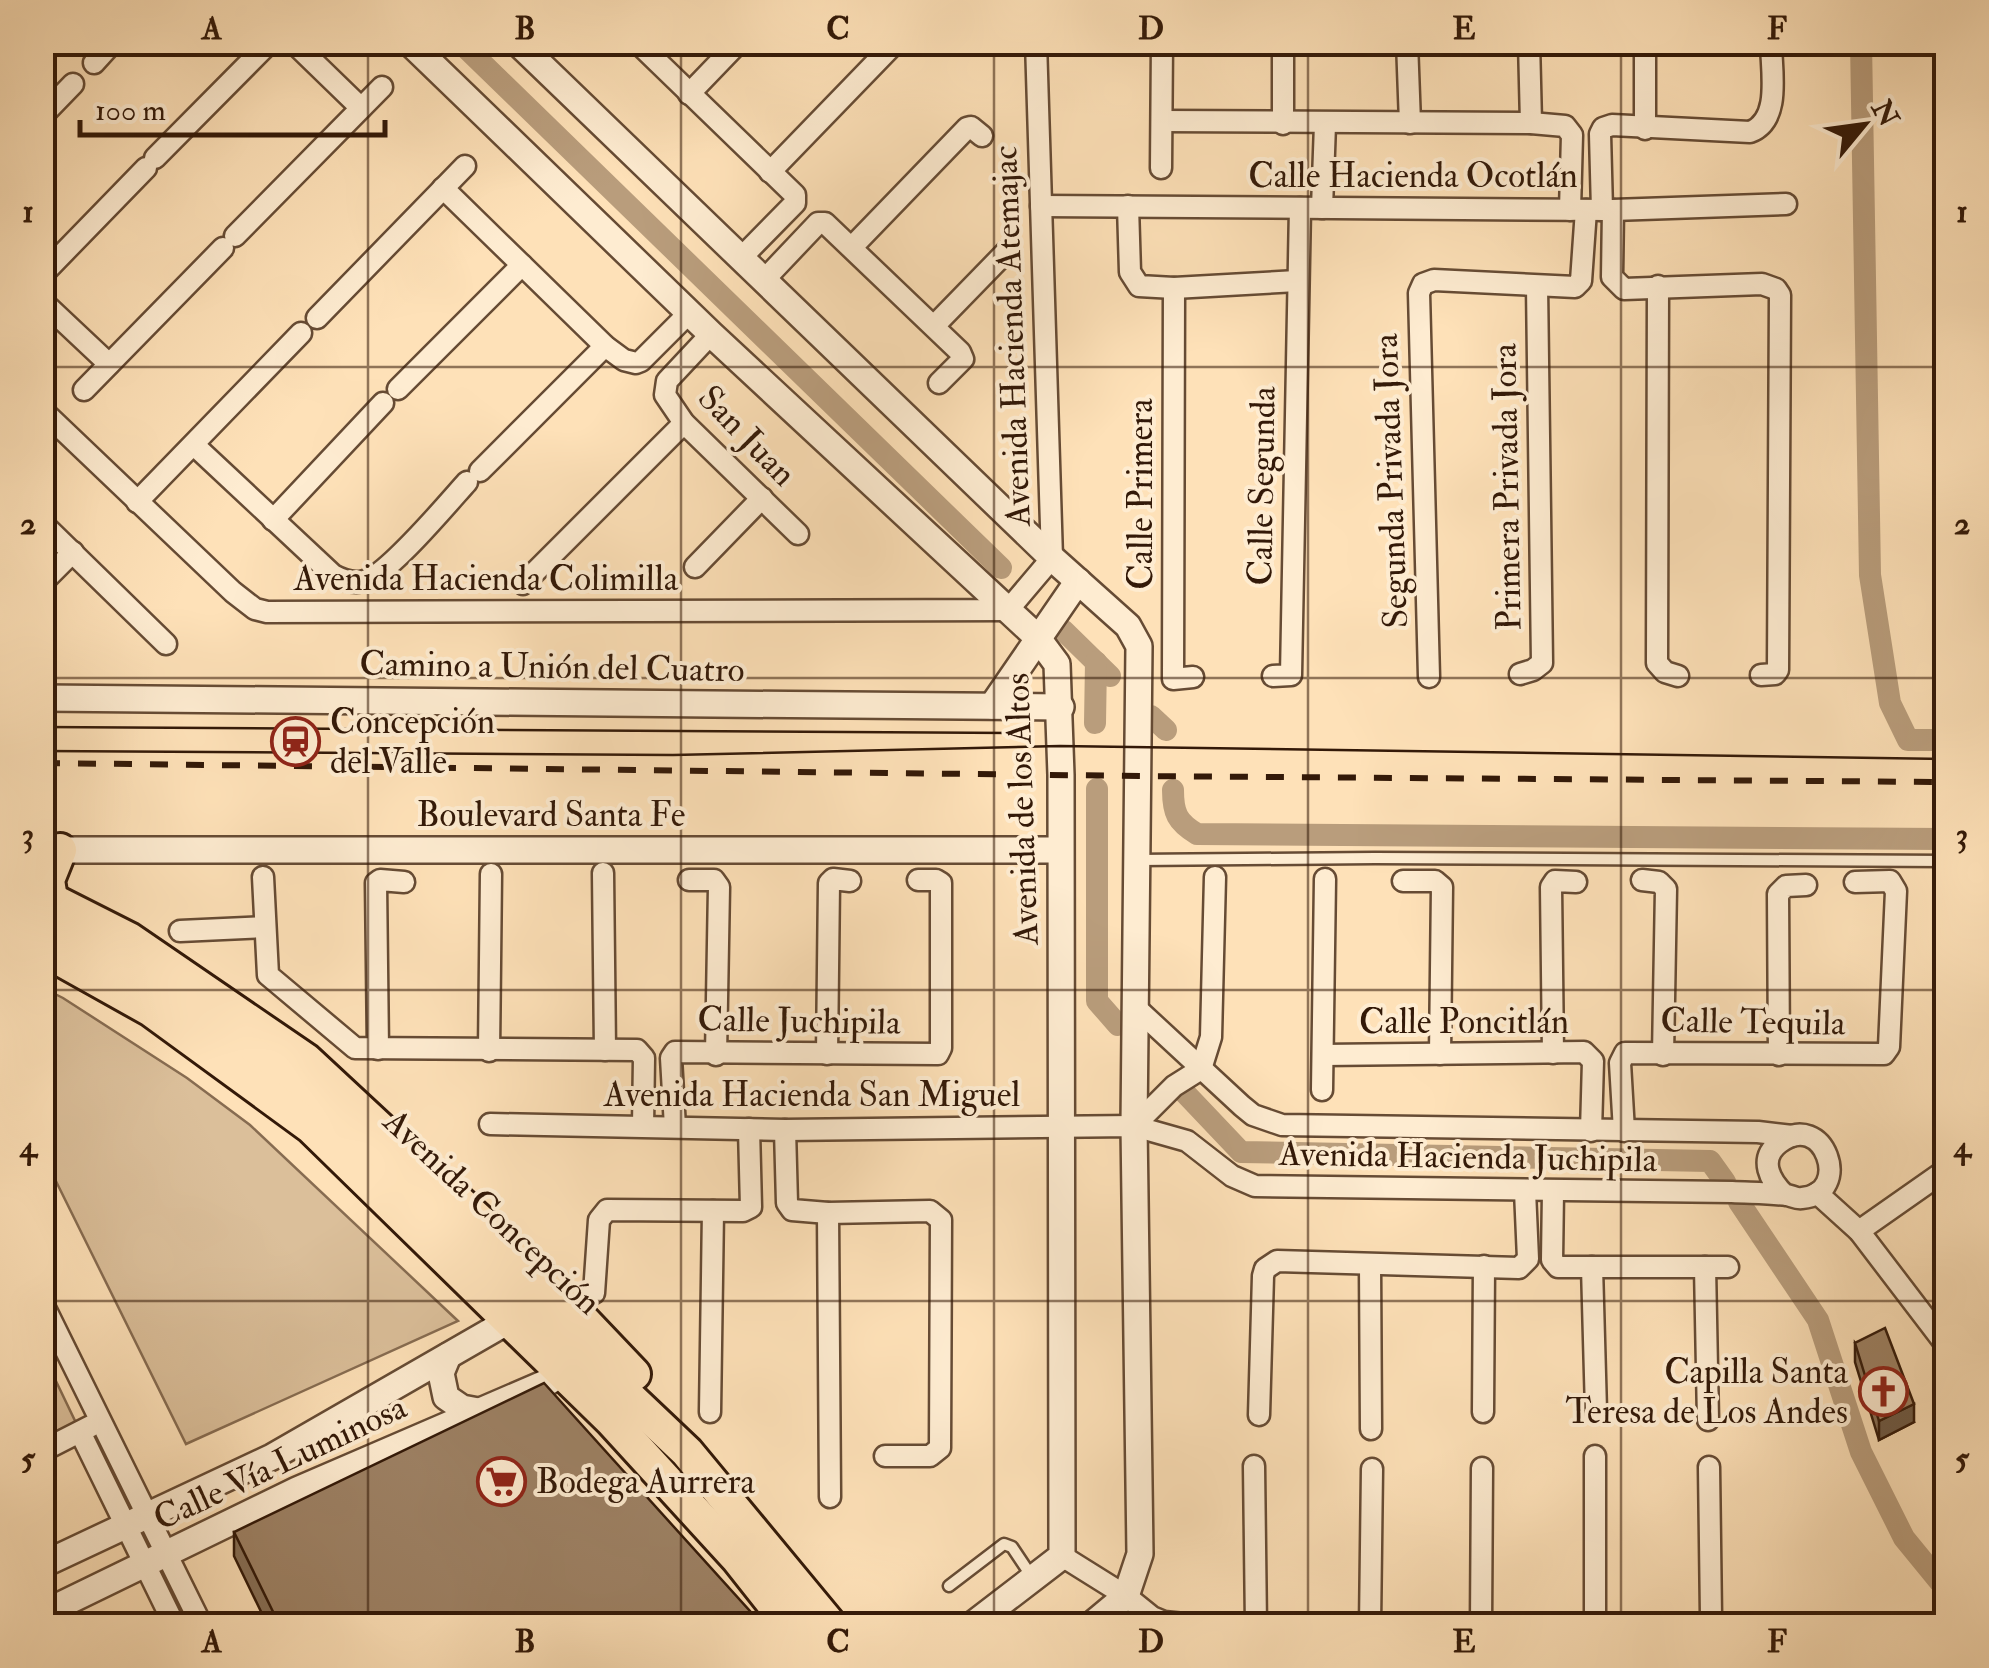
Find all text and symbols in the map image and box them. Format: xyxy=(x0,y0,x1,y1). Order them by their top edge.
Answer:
text: A xyxy=(200,9,223,49)
text: B xyxy=(515,9,535,49)
text: C xyxy=(826,9,850,49)
text: D xyxy=(1138,9,1164,49)
text: E xyxy=(1452,9,1476,49)
text: F xyxy=(1767,9,1787,49)
scale bar xyxy=(80,75,385,137)
north arrow xyxy=(1814,75,1914,175)
text: 100 m xyxy=(95,92,166,129)
text: N xyxy=(1863,93,1906,134)
street label: Avenida Hacienda Atemajac xyxy=(983,145,1041,528)
street label: Calle Hacienda Ocotlán xyxy=(1248,154,1578,198)
text: 1 xyxy=(22,192,34,232)
text: 1 xyxy=(1956,192,1968,232)
street label: Segunda Privada Jora xyxy=(1364,332,1418,629)
street label: Primera Privada Jora xyxy=(1482,342,1532,631)
street label: San Juan xyxy=(688,376,806,496)
street label: Calle Segunda xyxy=(1238,386,1286,586)
street label: Calle Primera xyxy=(1119,398,1163,590)
text: 2 xyxy=(20,504,36,544)
text: 2 xyxy=(1954,504,1970,544)
street label: Avenida Hacienda Colimilla xyxy=(293,557,679,601)
street label: Camino a Unión del Cuatro xyxy=(359,642,745,692)
street label: Avenida de los Altos xyxy=(995,672,1049,947)
place label: Concepción del Valle xyxy=(330,700,495,784)
station icon: Concepción del Valle xyxy=(269,716,321,768)
street label: Boulevard Santa Fe xyxy=(417,793,685,837)
text: 3 xyxy=(22,815,34,855)
text: 3 xyxy=(1956,815,1968,855)
street label: Calle Juchipila xyxy=(697,997,902,1045)
street label: Calle Tequila xyxy=(1660,998,1846,1046)
street label: Calle Poncitlán xyxy=(1359,1000,1569,1044)
street label: Avenida Hacienda San Miguel xyxy=(603,1073,1020,1117)
street label: Avenida Concepción xyxy=(373,1099,610,1324)
text: 4 xyxy=(18,1127,38,1167)
text: 4 xyxy=(1952,1127,1972,1167)
street label: Avenida Hacienda Juchipila xyxy=(1277,1132,1658,1182)
place label: Capilla Santa Teresa de Los Andes xyxy=(1566,1350,1849,1434)
church icon: Capilla Santa Teresa de Los Andes xyxy=(1857,1366,1909,1418)
street label: Calle Vía Luminosa xyxy=(147,1385,414,1541)
text: 5 xyxy=(21,1439,36,1479)
text: 5 xyxy=(1955,1439,1970,1479)
supermarket icon: Bodega Aurrera xyxy=(475,1456,527,1508)
place label: Bodega Aurrera xyxy=(536,1460,755,1504)
text: A xyxy=(200,1622,223,1662)
text: B xyxy=(515,1622,535,1662)
text: C xyxy=(826,1622,850,1662)
text: D xyxy=(1138,1622,1164,1662)
text: E xyxy=(1452,1622,1476,1662)
text: F xyxy=(1767,1622,1787,1662)

